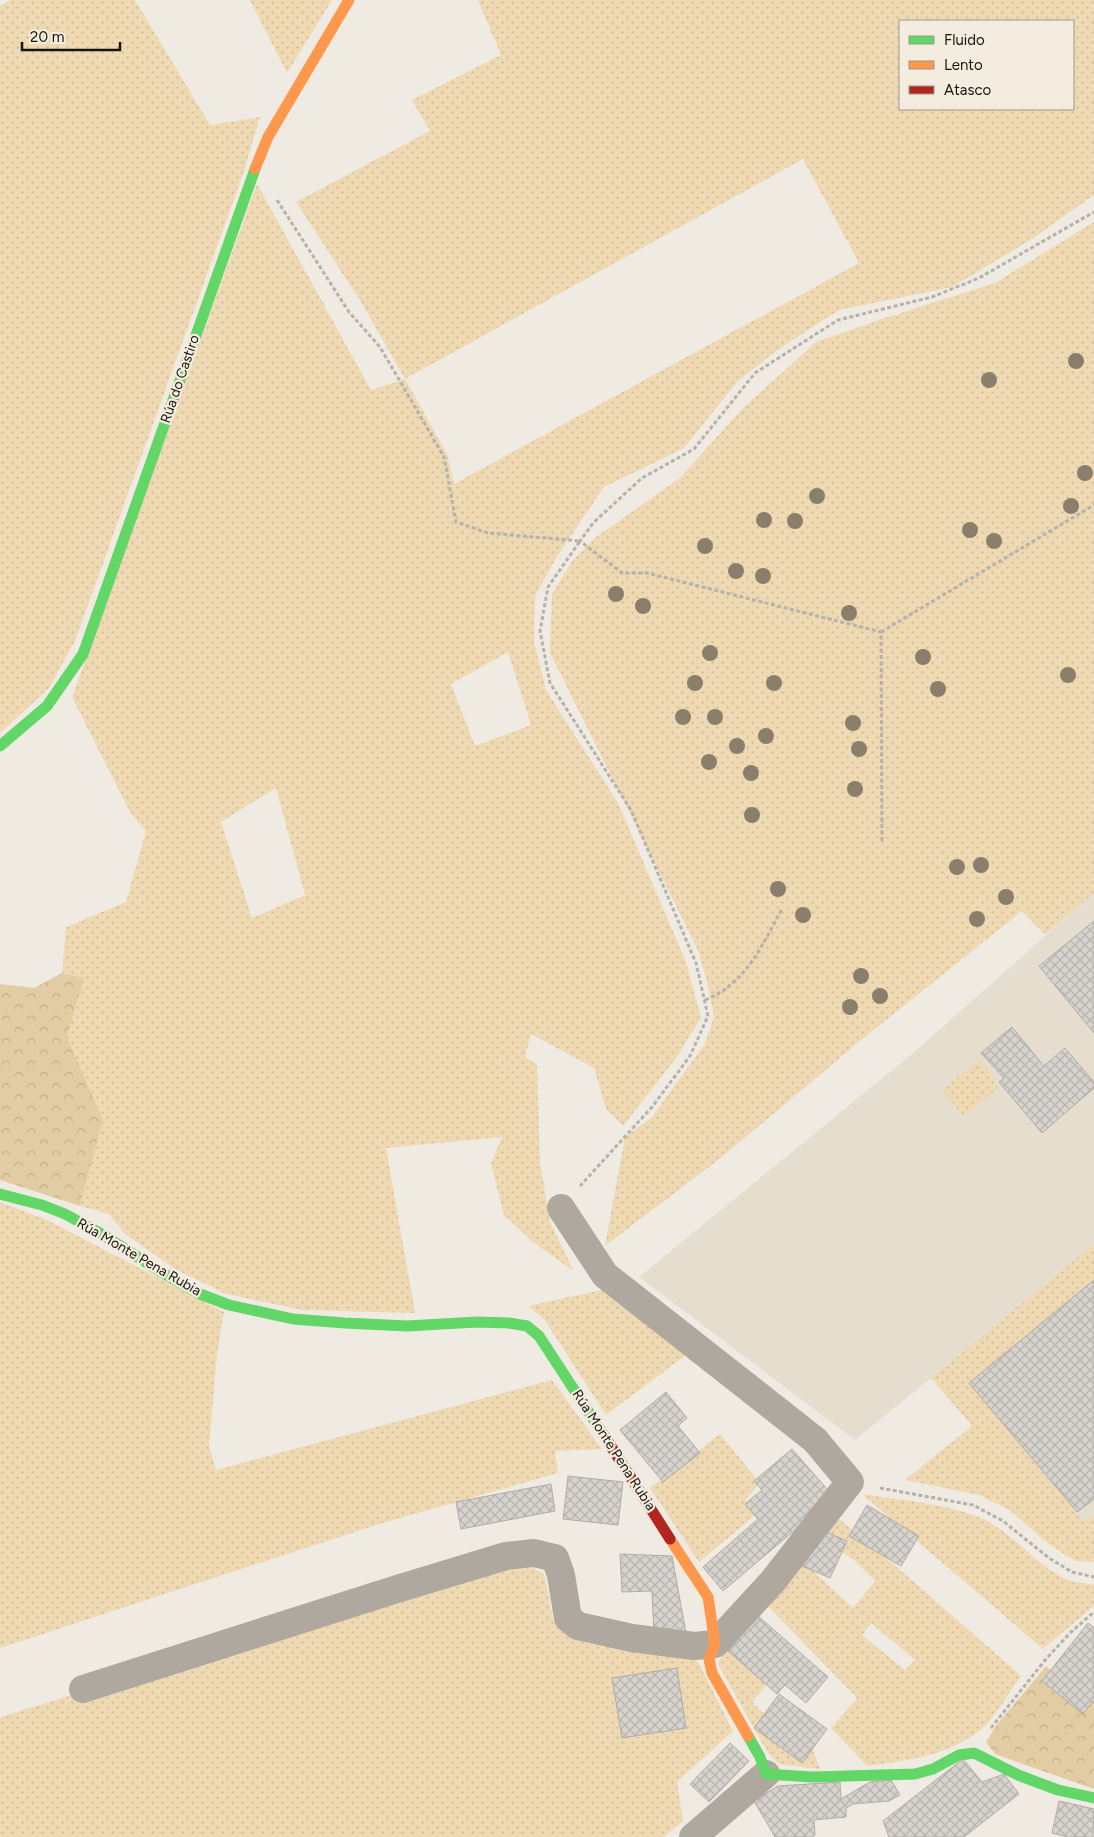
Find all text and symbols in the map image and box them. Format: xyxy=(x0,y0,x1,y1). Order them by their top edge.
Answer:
scale bar xyxy=(22,20,120,52)
legend xyxy=(899,20,1074,110)
text: 20 m xyxy=(30,28,64,46)
text: Fluido xyxy=(944,31,985,49)
text: Lento xyxy=(944,56,983,74)
text: Atasco xyxy=(944,81,992,99)
street label: Rúa do Castiro xyxy=(157,333,203,425)
street label: Rúa Monte Pena Rubia xyxy=(74,1215,204,1299)
street label: Rúa Monte Pena Rubia xyxy=(569,1386,659,1514)

